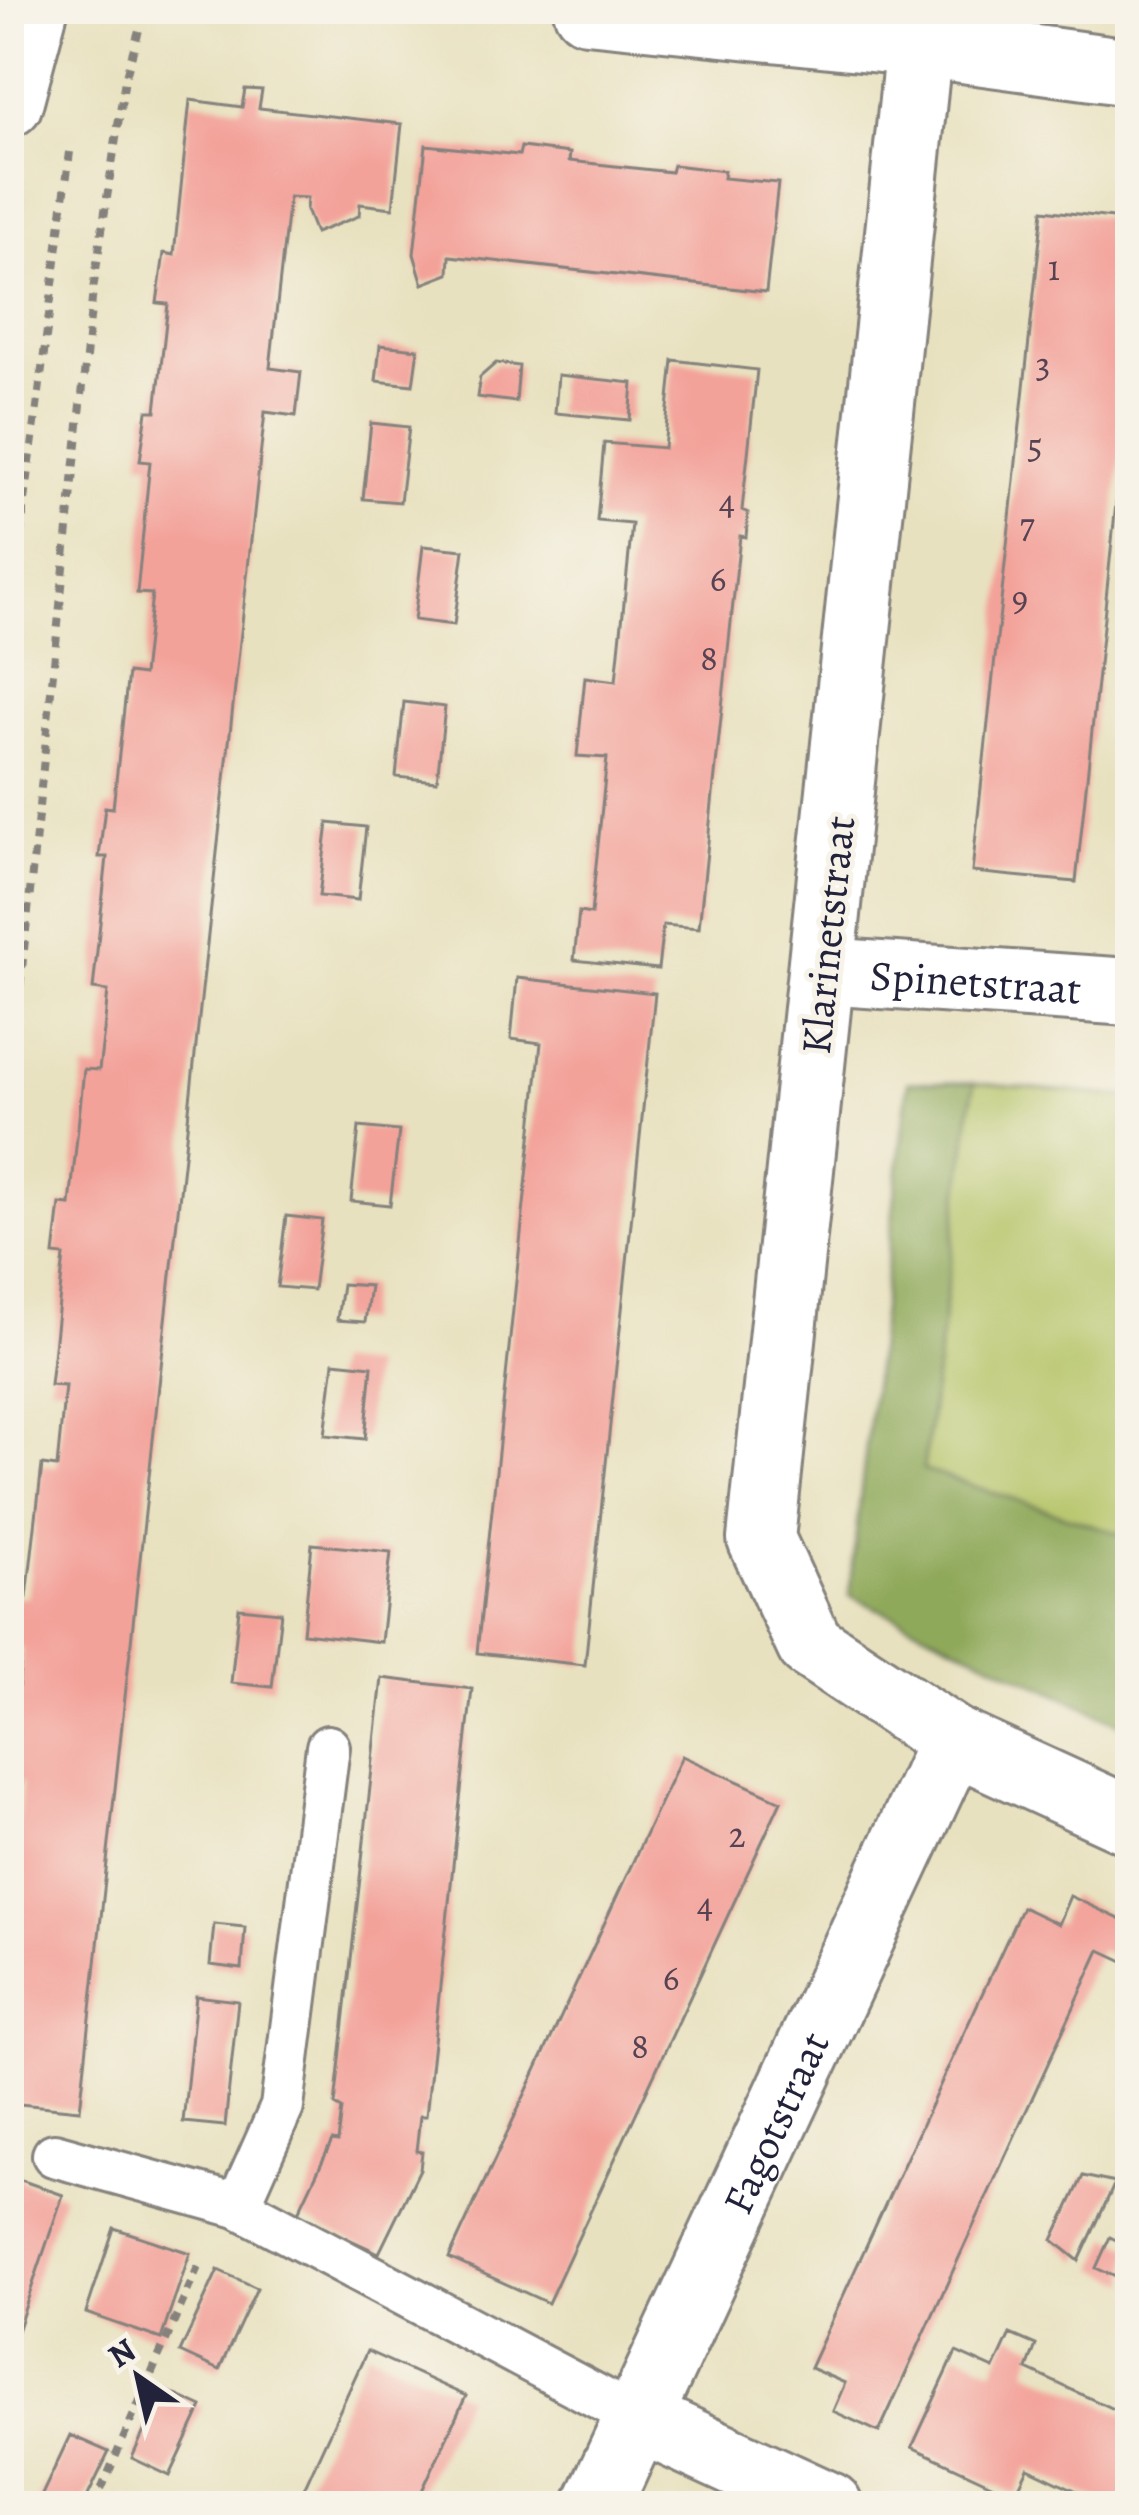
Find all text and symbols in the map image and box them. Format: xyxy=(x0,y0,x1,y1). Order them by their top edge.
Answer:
house number: 1 xyxy=(1048,243,1060,292)
house number: 3 xyxy=(1036,340,1050,389)
house number: 5 xyxy=(1027,421,1043,470)
house number: 4 xyxy=(719,477,735,526)
house number: 7 xyxy=(1019,500,1035,549)
house number: 6 xyxy=(710,554,726,603)
house number: 9 xyxy=(1012,573,1028,622)
house number: 8 xyxy=(700,633,718,682)
street label: Klarinetstraat xyxy=(787,813,868,1057)
street label: Spinetstraat xyxy=(868,946,1083,1018)
house number: 2 xyxy=(728,1810,746,1859)
house number: 4 xyxy=(697,1880,713,1929)
house number: 6 xyxy=(663,1953,679,2002)
house number: 8 xyxy=(631,2021,649,2070)
street label: Fagotstraat xyxy=(709,2022,843,2223)
north arrow xyxy=(78,2317,198,2437)
text: N xyxy=(99,2327,144,2378)

